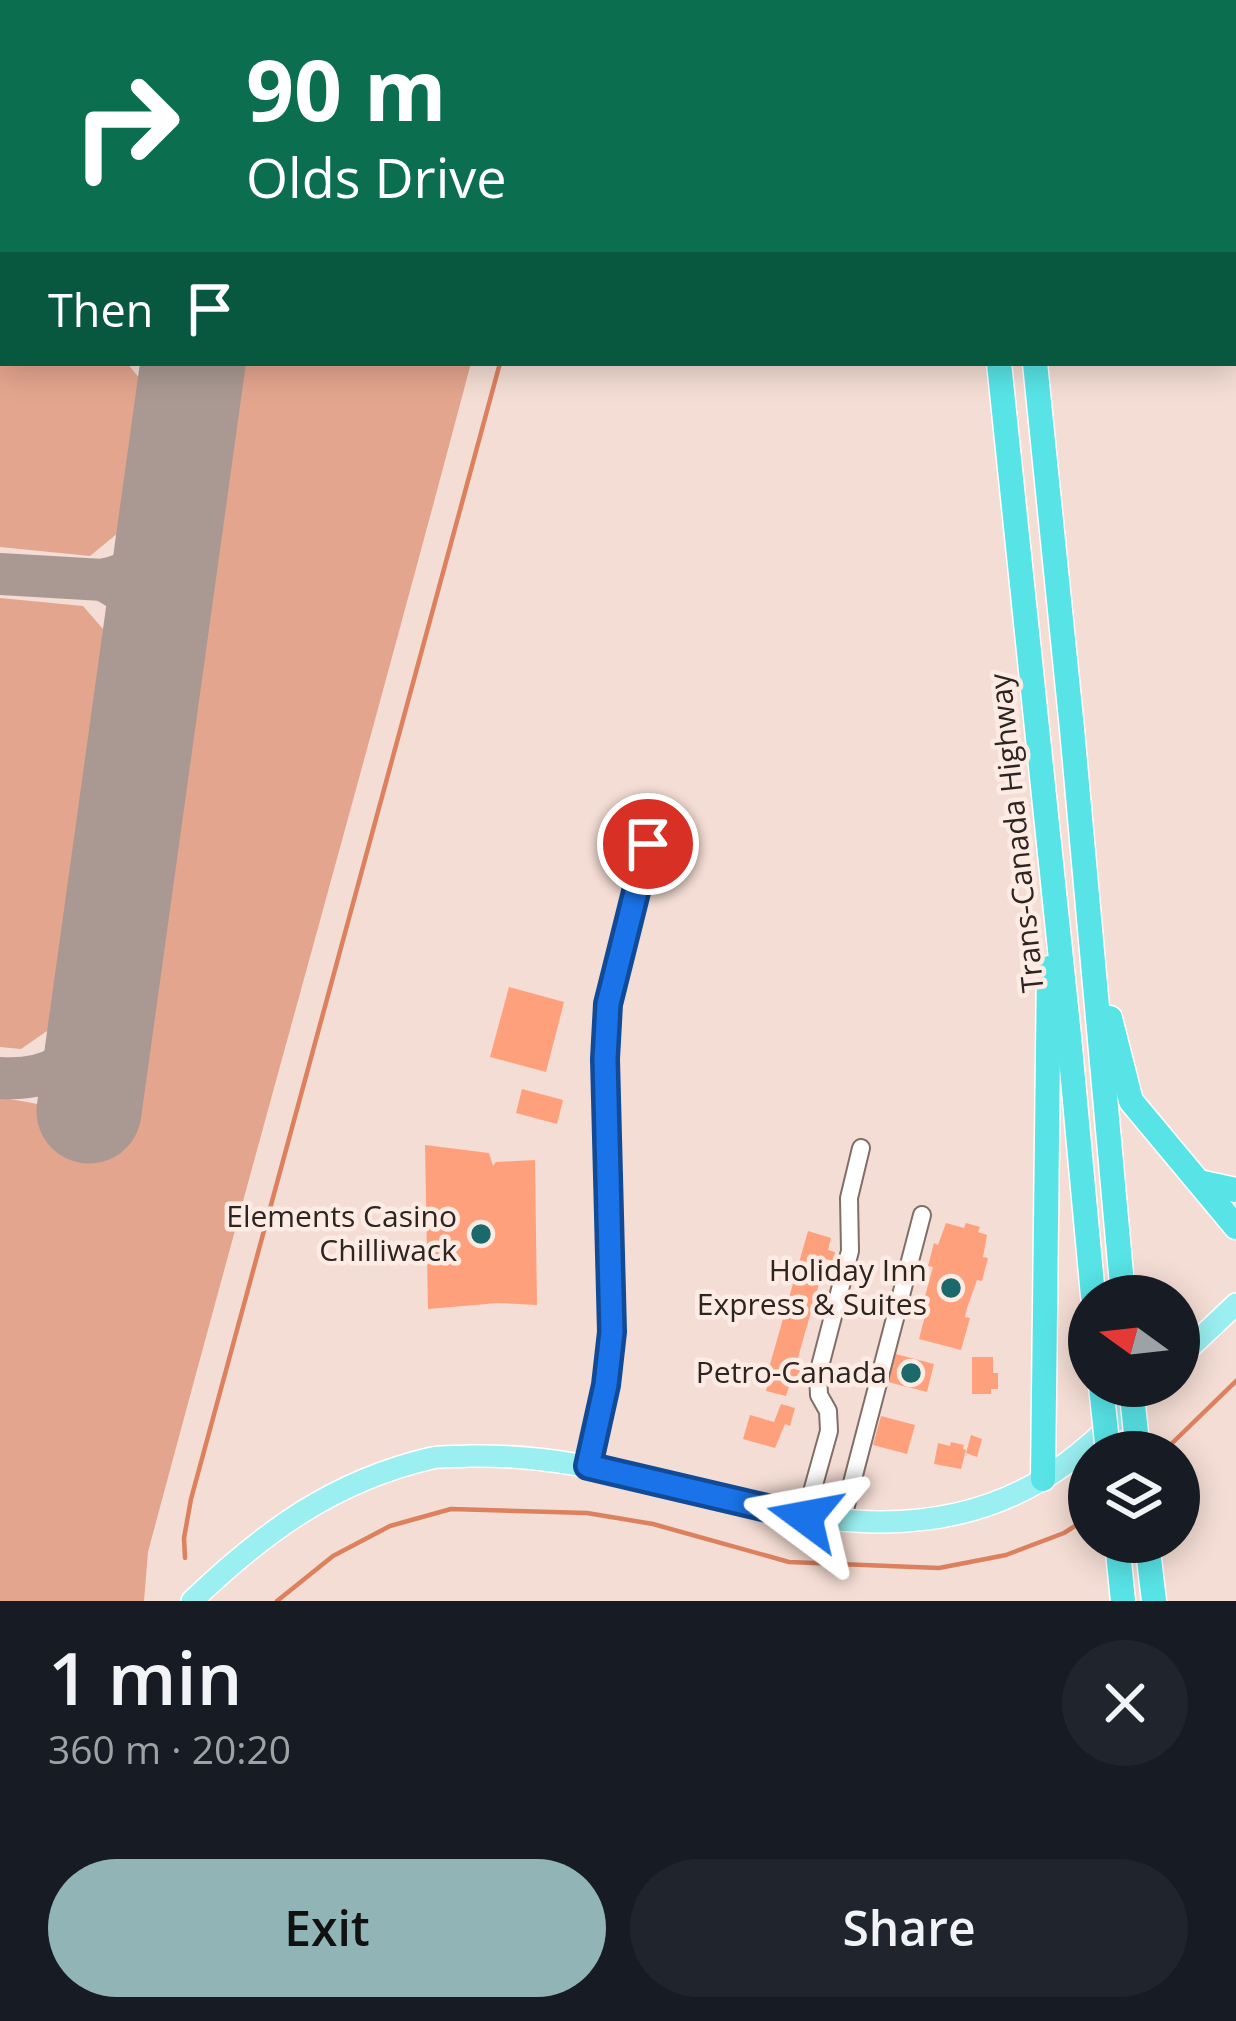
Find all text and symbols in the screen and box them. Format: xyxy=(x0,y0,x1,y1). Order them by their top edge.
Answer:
text: 90 m xyxy=(246,31,446,146)
icon: right xyxy=(48,48,204,204)
text: Olds Drive xyxy=(246,140,507,214)
icon: arrive xyxy=(177,276,243,342)
text: Then xyxy=(48,279,153,340)
street label: Trans-Canada Highway xyxy=(978,671,1053,995)
pin xyxy=(597,793,699,895)
icon: arrive xyxy=(615,811,681,877)
place label: Elements Casino Chilliwack xyxy=(226,1195,457,1270)
marker: Elements Casino Chilliwack xyxy=(468,1221,494,1247)
place label: Holiday Inn Express & Suites xyxy=(697,1249,927,1324)
marker: Holiday Inn Express & Suites xyxy=(938,1275,964,1301)
north arrow xyxy=(1068,1275,1200,1407)
map controls xyxy=(1068,1275,1200,1563)
place label: Petro-Canada xyxy=(696,1351,887,1392)
marker: Petro-Canada xyxy=(898,1360,924,1386)
button: layers xyxy=(1068,1431,1200,1563)
position arrow xyxy=(742,1454,868,1580)
text: 1 min xyxy=(48,1628,242,1726)
button: close xyxy=(1062,1640,1188,1766)
text: 360 m · 20:20 xyxy=(48,1722,291,1775)
button: Exit xyxy=(48,1859,606,1997)
button: Share xyxy=(630,1859,1188,1997)

